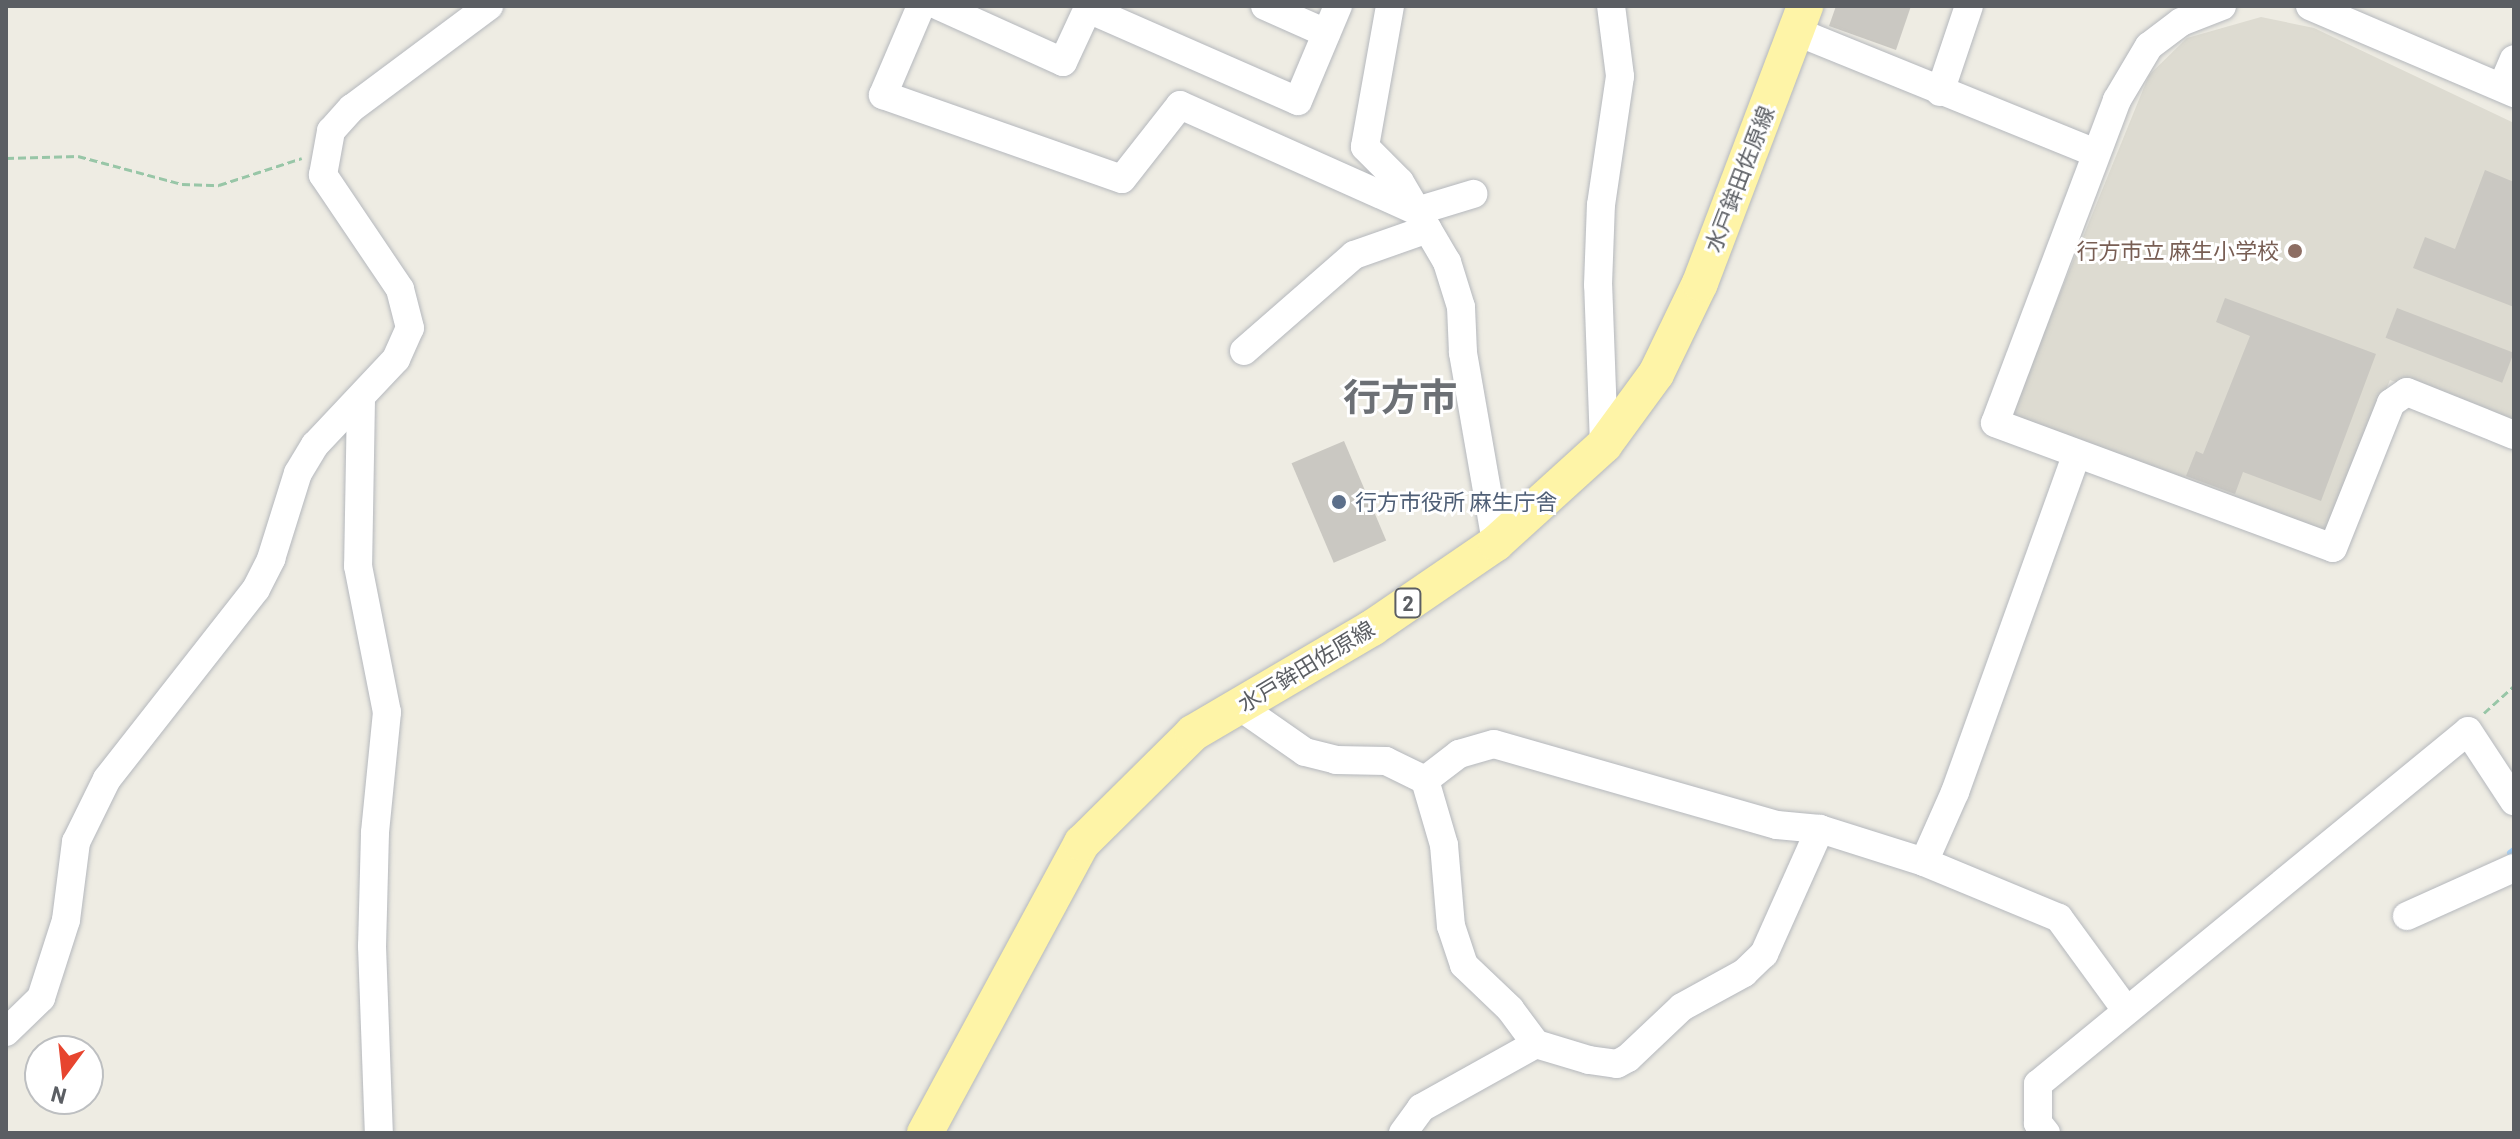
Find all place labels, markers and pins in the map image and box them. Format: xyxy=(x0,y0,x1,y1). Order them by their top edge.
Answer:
place label: 行方市立 麻生小学校 xyxy=(2077,238,2279,264)
marker: 行方市立 麻生小学校 xyxy=(2286,242,2304,260)
place label: 行方市役所 麻生庁舎 xyxy=(1355,489,1557,515)
marker: 行方市役所 麻生庁舎 xyxy=(1330,493,1348,511)

